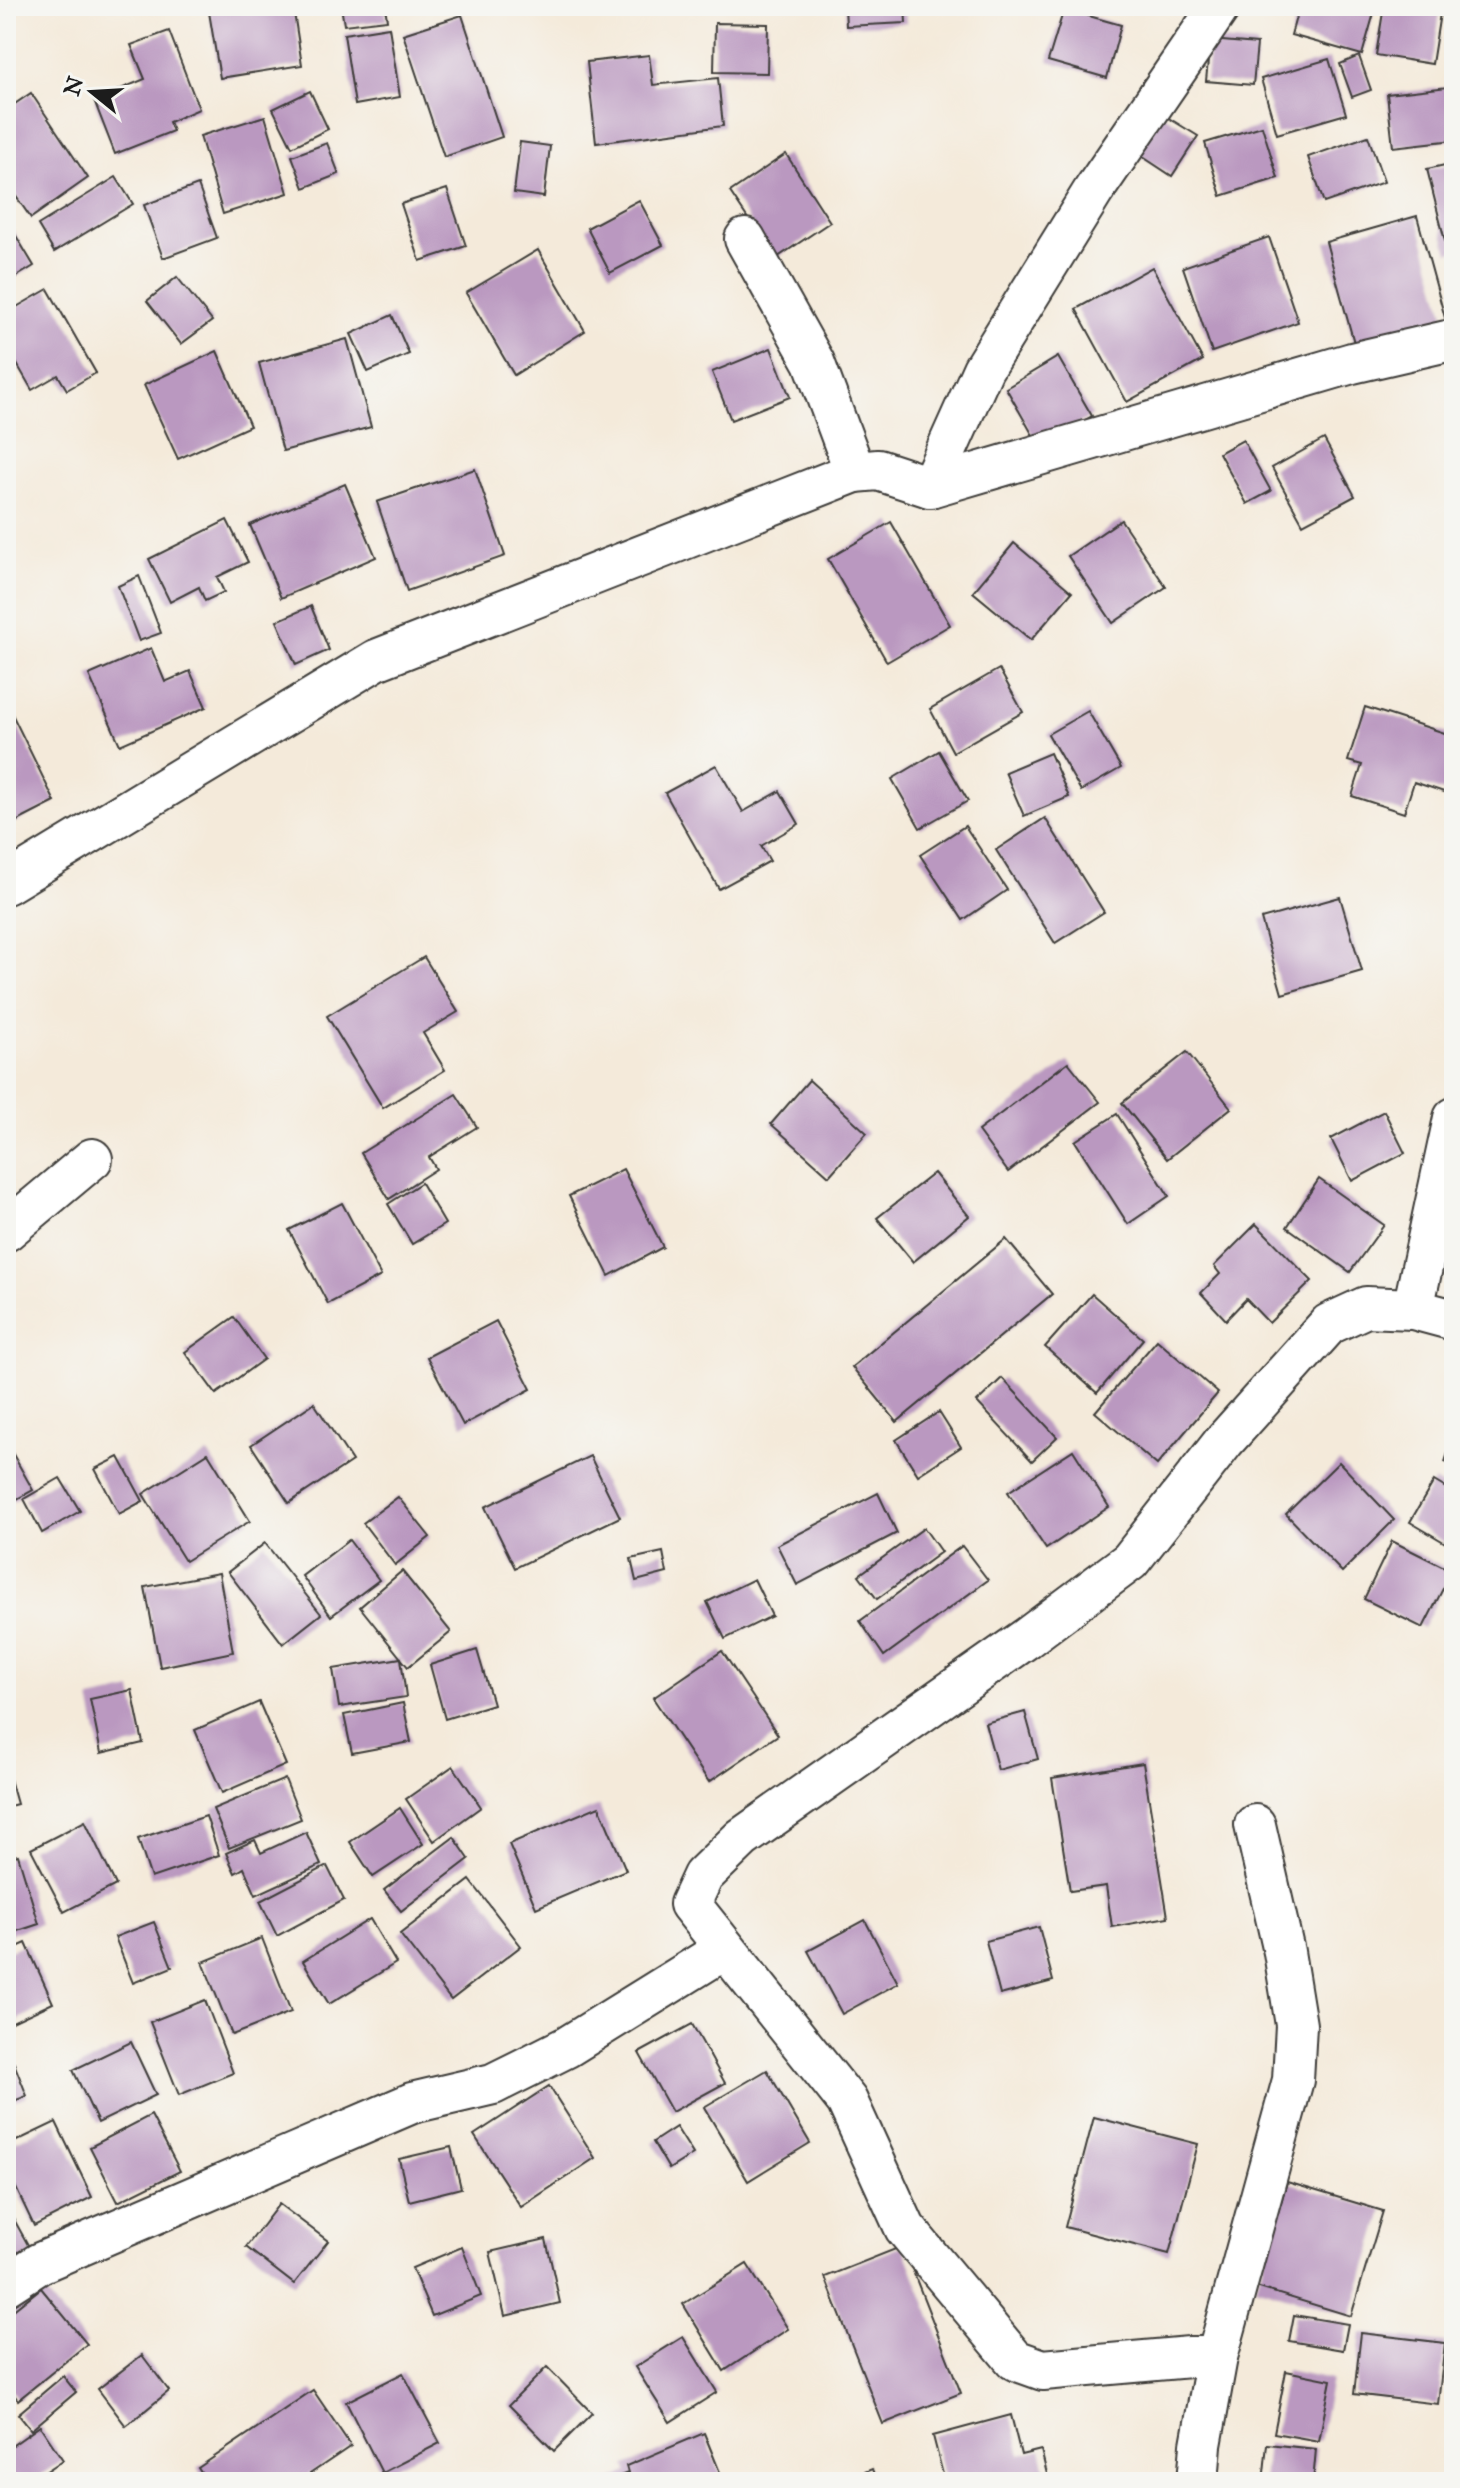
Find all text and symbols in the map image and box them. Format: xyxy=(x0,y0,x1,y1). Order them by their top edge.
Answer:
north arrow xyxy=(52,52,132,132)
text: N xyxy=(58,73,89,99)

